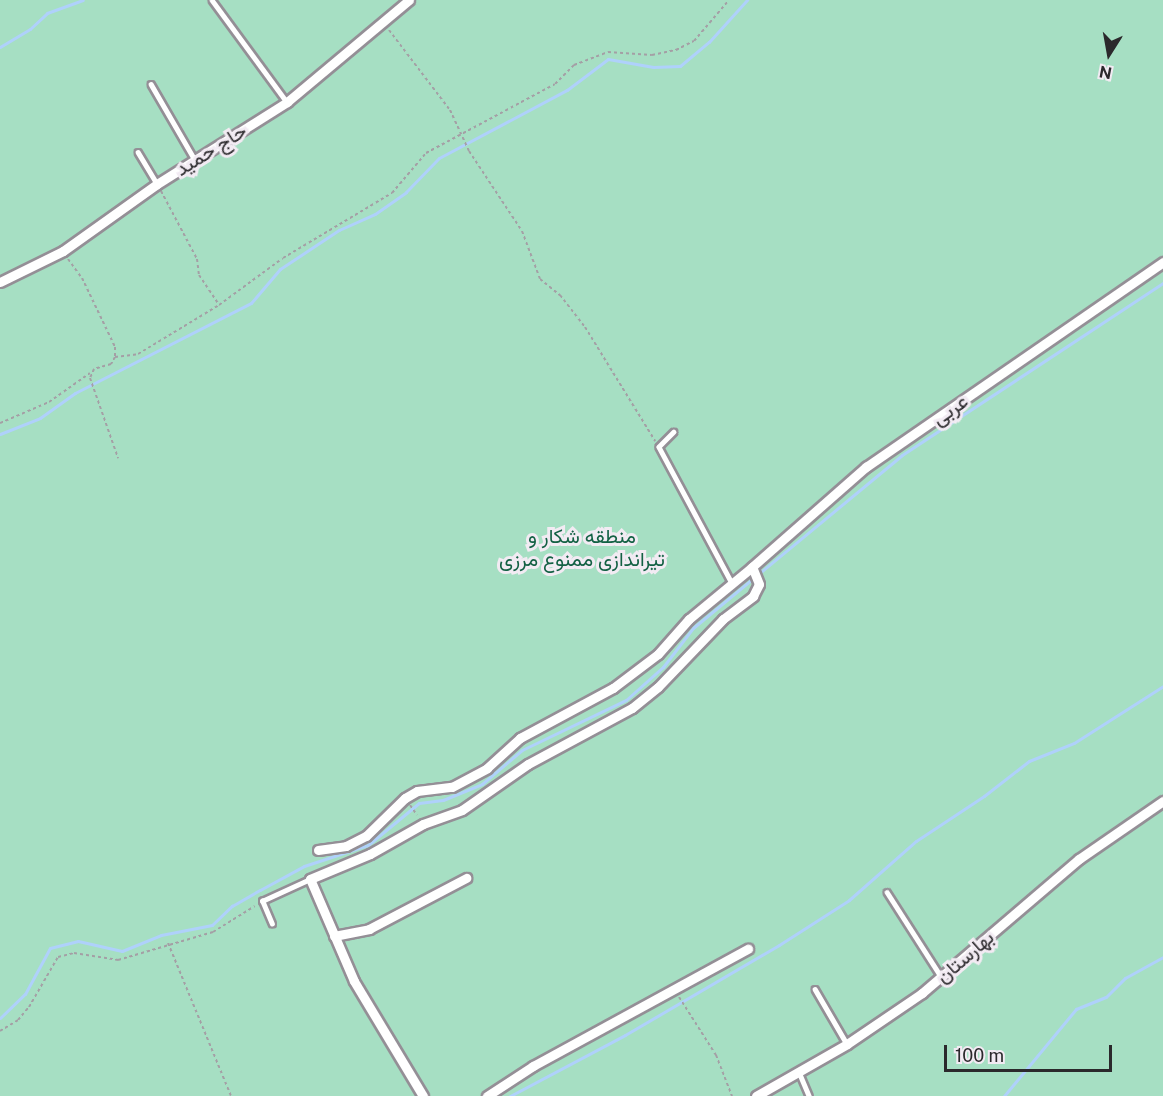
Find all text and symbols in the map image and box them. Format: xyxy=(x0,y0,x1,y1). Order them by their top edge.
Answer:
north arrow xyxy=(1079,24,1139,84)
text: N xyxy=(1098,62,1113,83)
street label: حاج حمید xyxy=(171,119,251,181)
street label: عربی xyxy=(927,389,973,431)
park label: منطقه شکار و تیراندازی ممنوع مرزی xyxy=(499,524,665,571)
street label: بهارستان xyxy=(931,925,999,989)
scale bar xyxy=(947,1033,1115,1071)
text: 100 m xyxy=(955,1045,1004,1066)

